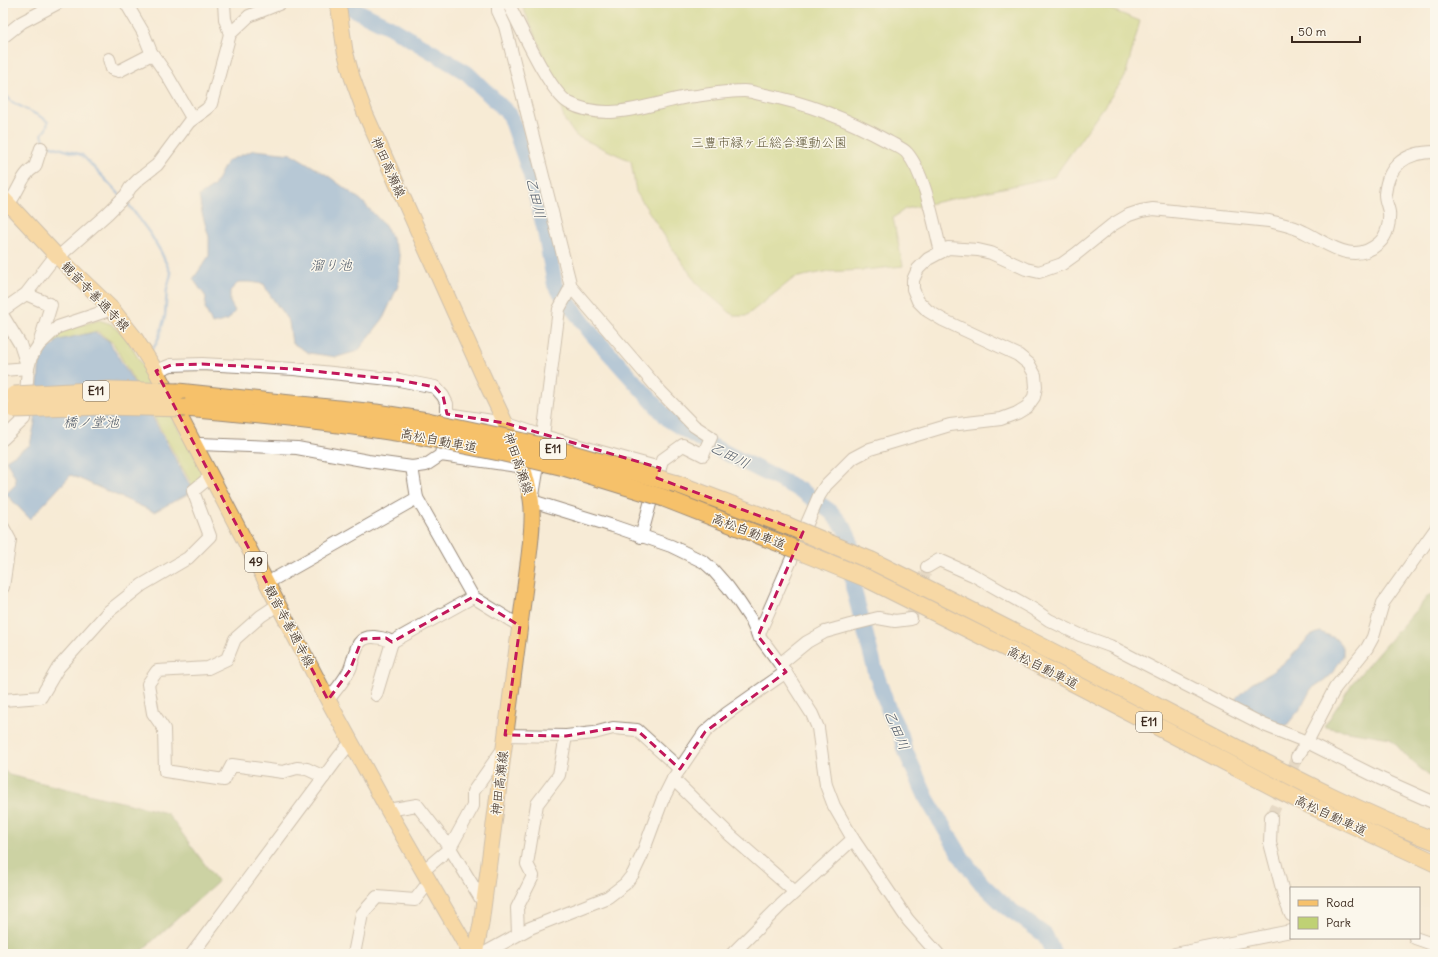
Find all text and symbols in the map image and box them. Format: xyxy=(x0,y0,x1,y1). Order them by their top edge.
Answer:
scale bar xyxy=(1292,18,1360,44)
text: 50 m xyxy=(1298,24,1327,39)
street label: 神田高瀬線 xyxy=(368,134,410,201)
park label: 三豊市緑ヶ丘総合運動公園 xyxy=(691,134,847,151)
water label: 乙田川 xyxy=(523,176,549,220)
water label: 溜り池 xyxy=(310,256,353,274)
street label: 観音寺善通寺線 xyxy=(58,258,134,336)
road number: E11 xyxy=(83,381,109,401)
water label: 橋ノ堂池 xyxy=(63,413,120,431)
street label: 高松自動車道 xyxy=(399,425,479,456)
street label: 神田高瀬線 xyxy=(500,430,537,498)
water label: 乙田川 xyxy=(707,437,753,473)
road number: E11 xyxy=(540,439,566,459)
street label: 高松自動車道 xyxy=(709,510,788,553)
road number: 49 xyxy=(245,552,267,572)
street label: 観音寺善通寺線 xyxy=(261,582,319,671)
street label: 高松自動車道 xyxy=(1004,642,1081,693)
water label: 乙田川 xyxy=(881,707,913,753)
road number: E11 xyxy=(1136,712,1162,732)
street label: 神田高瀬線 xyxy=(487,749,512,816)
street label: 高松自動車道 xyxy=(1292,791,1370,840)
legend xyxy=(1290,887,1420,939)
text: Road xyxy=(1326,895,1354,910)
text: Park xyxy=(1326,915,1351,930)

